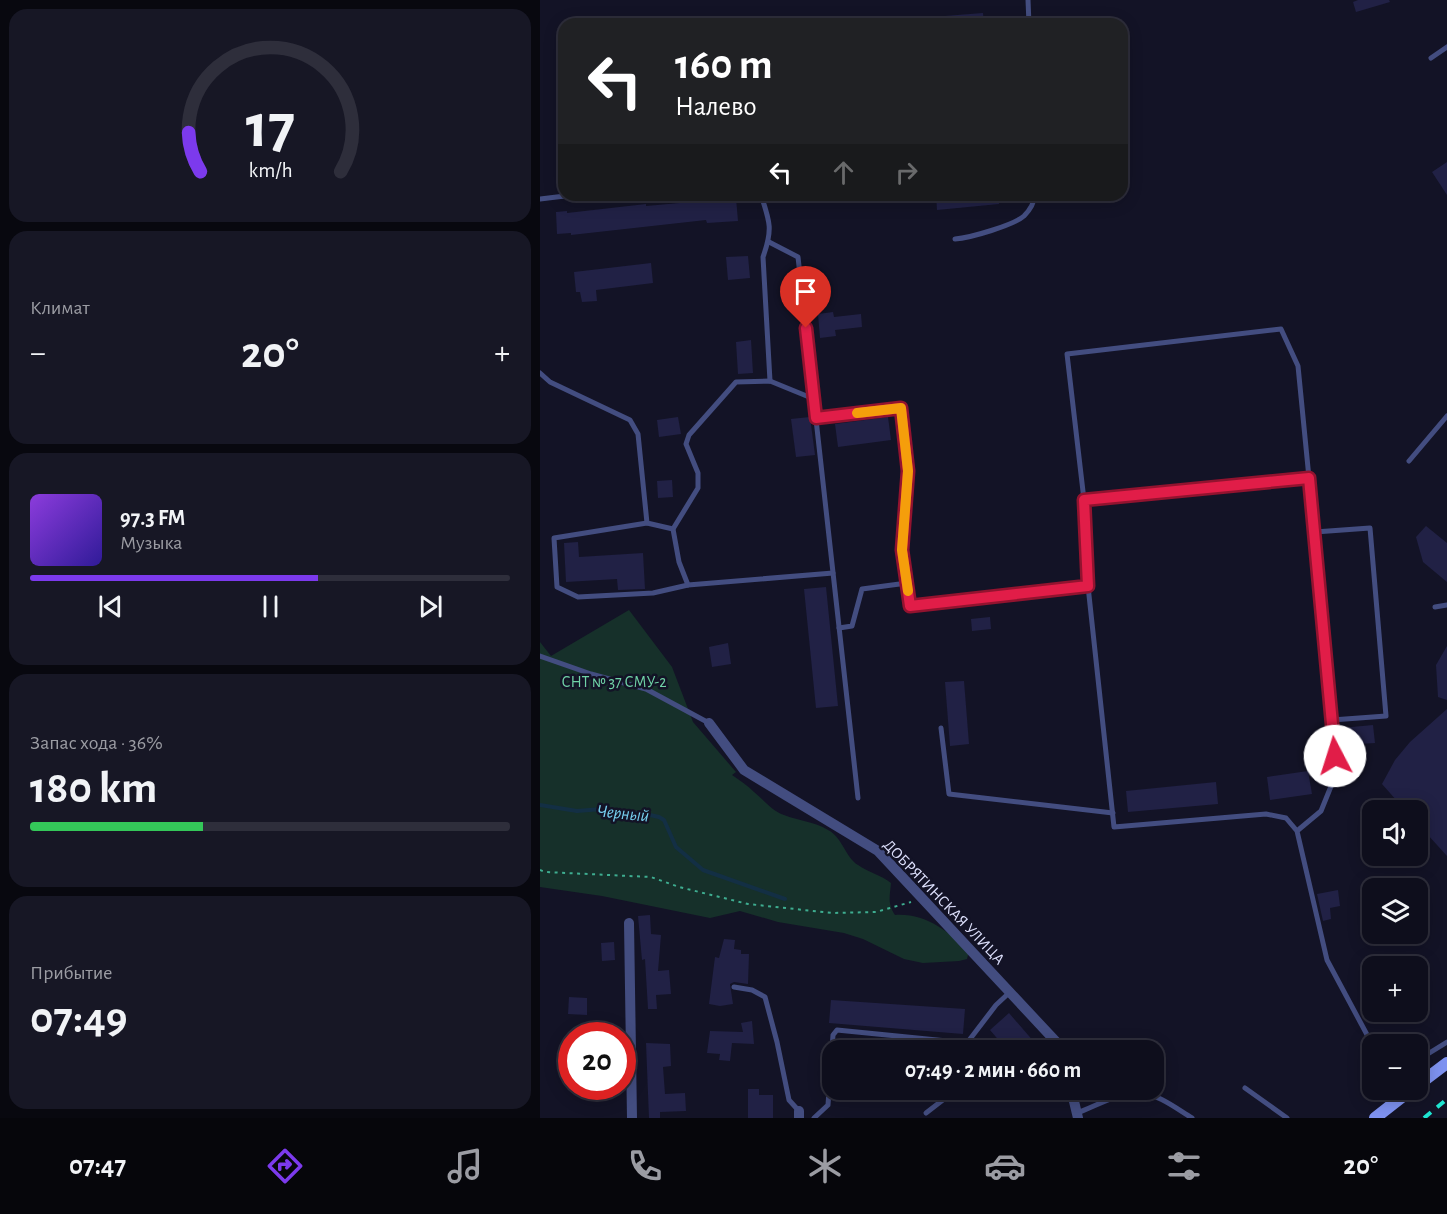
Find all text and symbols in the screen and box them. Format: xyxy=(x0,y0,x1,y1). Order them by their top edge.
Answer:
icon: left xyxy=(576,42,654,120)
text: 160 m xyxy=(675,44,773,86)
text: Налево xyxy=(675,93,757,120)
text: 17 xyxy=(245,97,295,159)
icon: left xyxy=(764,156,797,189)
icon: ahead xyxy=(827,156,860,189)
icon: right xyxy=(890,156,923,189)
text: km/h xyxy=(248,161,292,182)
pin xyxy=(780,266,831,328)
icon: arrive xyxy=(789,275,822,308)
text: Климат xyxy=(30,298,90,318)
text: 20° xyxy=(241,331,299,376)
text: − xyxy=(30,337,46,370)
text: + xyxy=(494,337,510,370)
text: 97.3 FM xyxy=(120,507,185,529)
text: Музыка xyxy=(120,533,182,553)
icon: previous xyxy=(94,590,127,623)
icon: pause xyxy=(254,590,287,623)
icon: next xyxy=(414,590,447,623)
park label: СНТ № 37 СМУ-2 xyxy=(562,674,666,690)
position arrow xyxy=(1303,724,1367,788)
text: Запас хода · 36% xyxy=(30,733,163,753)
text: 180 km xyxy=(30,766,157,811)
map controls xyxy=(1362,800,1428,1100)
button: sound xyxy=(1362,800,1428,866)
water label: Черный xyxy=(596,802,650,826)
street label: ДОБРЯТИНСКАЯ УЛИЦА xyxy=(880,837,1008,968)
button: layers xyxy=(1362,878,1428,944)
button: + xyxy=(1362,956,1428,1022)
text: Прибытие xyxy=(30,963,112,983)
text: 07:49 xyxy=(30,996,128,1041)
speed limit sign: 20 xyxy=(558,1022,636,1100)
button: − xyxy=(1362,1034,1428,1100)
text: 07:49 · 2 мин · 660 m xyxy=(905,1059,1081,1081)
icon: directions xyxy=(264,1145,306,1187)
icon: music xyxy=(444,1145,486,1187)
icon: phone xyxy=(624,1145,666,1187)
icon: climate xyxy=(804,1145,846,1187)
icon: car xyxy=(984,1145,1026,1187)
icon: filters xyxy=(1163,1145,1205,1187)
text: 07:47 xyxy=(69,1152,126,1179)
text: 20° xyxy=(1343,1152,1378,1179)

